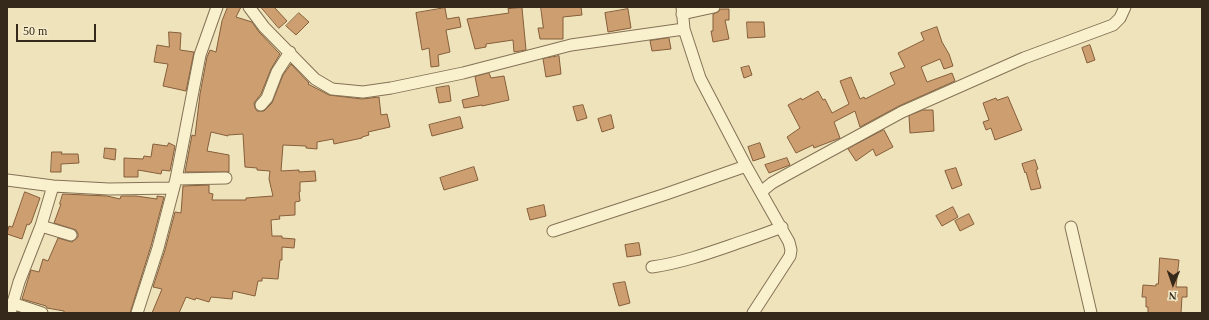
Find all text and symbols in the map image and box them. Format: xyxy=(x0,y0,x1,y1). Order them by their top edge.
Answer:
scale bar xyxy=(18,16,98,42)
text: 50 m xyxy=(23,24,47,38)
north arrow xyxy=(1153,264,1193,304)
text: N xyxy=(1168,290,1177,302)

